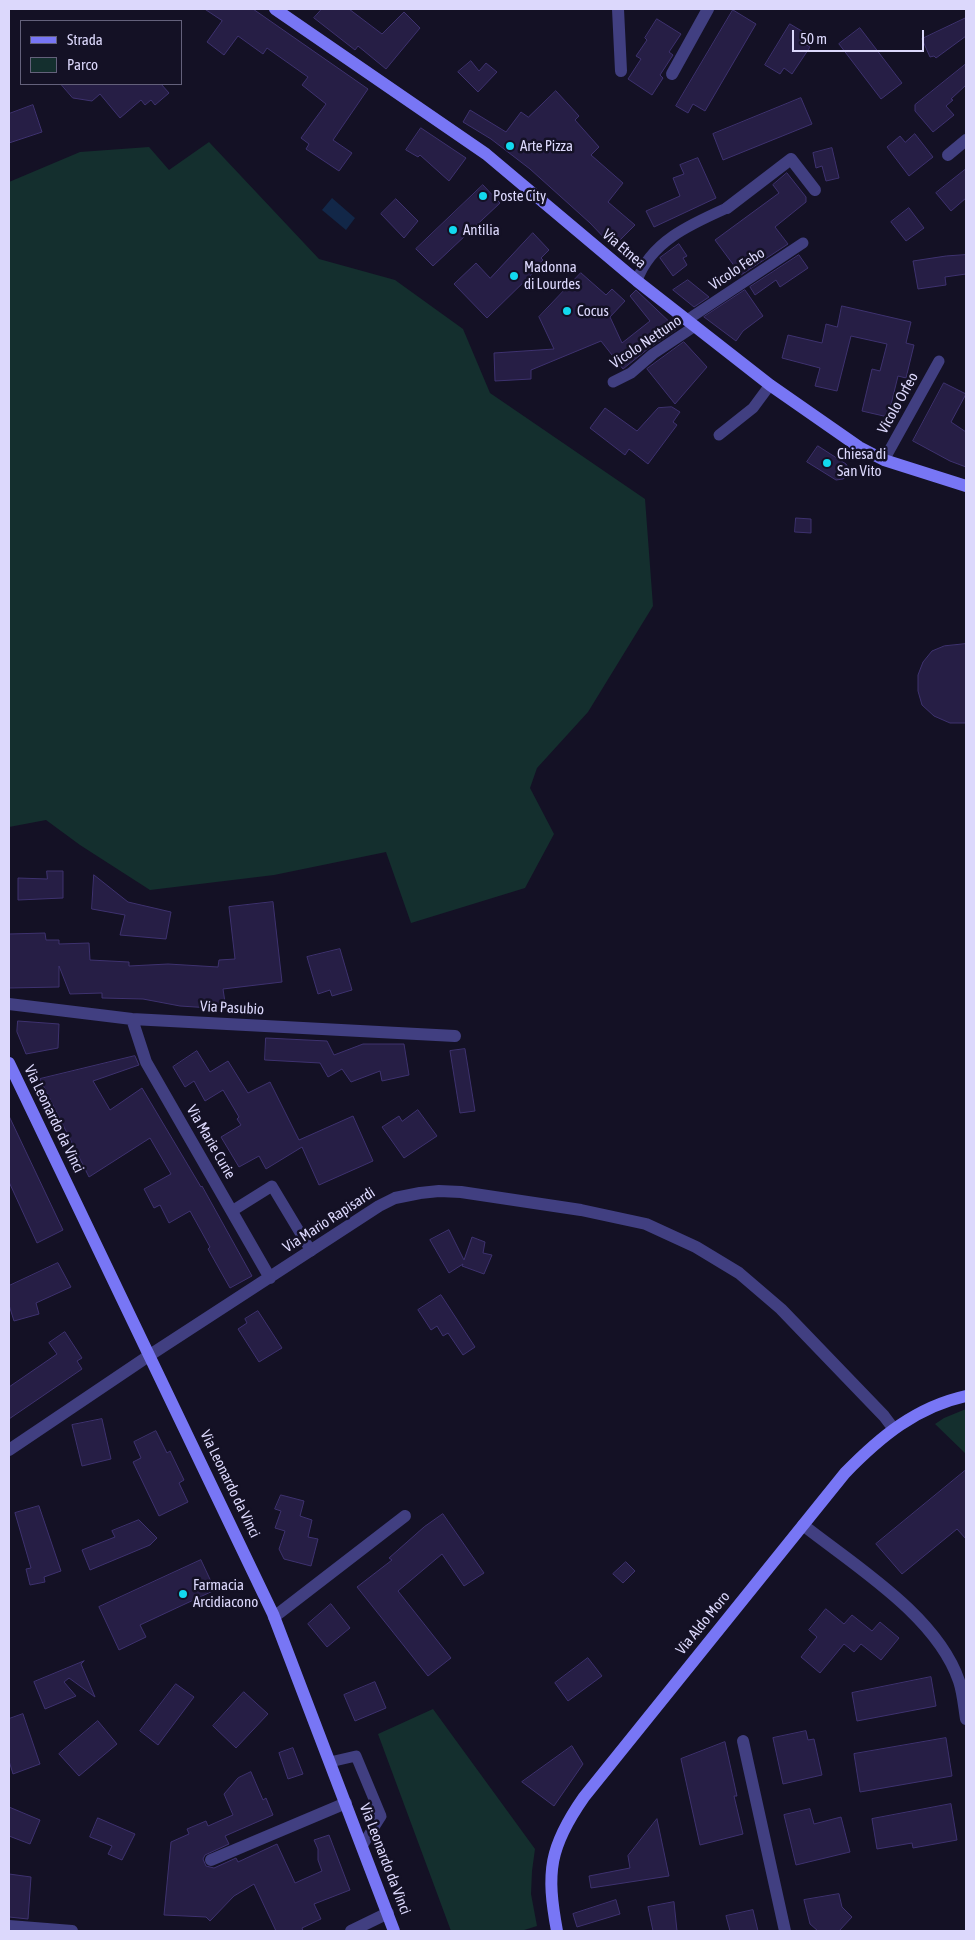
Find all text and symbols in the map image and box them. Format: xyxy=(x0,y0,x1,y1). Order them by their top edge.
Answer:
legend xyxy=(20,20,182,85)
scale bar xyxy=(795,20,928,52)
text: 50 m xyxy=(800,30,827,47)
text: Strada xyxy=(67,31,103,48)
text: Parco xyxy=(67,56,98,73)
place label: Arte Pizza xyxy=(520,137,573,155)
marker: Arte Pizza xyxy=(504,140,516,152)
place label: Poste City xyxy=(493,187,546,205)
marker: Poste City xyxy=(477,190,489,202)
place label: Antilia xyxy=(463,221,500,239)
marker: Antilia xyxy=(447,224,459,236)
street label: Via Etnea xyxy=(598,226,650,272)
street label: Vicolo Febo xyxy=(706,244,768,294)
place label: Madonna di Lourdes xyxy=(524,258,580,293)
marker: Madonna di Lourdes xyxy=(508,270,520,282)
place label: Cocus xyxy=(577,302,609,320)
marker: Cocus xyxy=(561,305,573,317)
street label: Vicolo Nettuno xyxy=(607,312,685,372)
street label: Vicolo Orfeo xyxy=(874,369,922,437)
place label: Chiesa di San Vito xyxy=(837,445,886,480)
marker: Chiesa di San Vito xyxy=(821,457,833,469)
street label: Via Pasubio xyxy=(200,997,264,1019)
street label: Via Leonardo da Vinci xyxy=(20,1062,88,1176)
street label: Via Marie Curie xyxy=(183,1102,239,1182)
street label: Via Mario Rapisardi xyxy=(280,1184,378,1256)
street label: Via Leonardo da Vinci xyxy=(196,1427,264,1541)
place label: Farmacia Arcidiacono xyxy=(193,1576,258,1611)
marker: Farmacia Arcidiacono xyxy=(177,1588,189,1600)
street label: Via Aldo Moro xyxy=(672,1588,734,1658)
street label: Via Leonardo da Vinci xyxy=(356,1801,414,1917)

